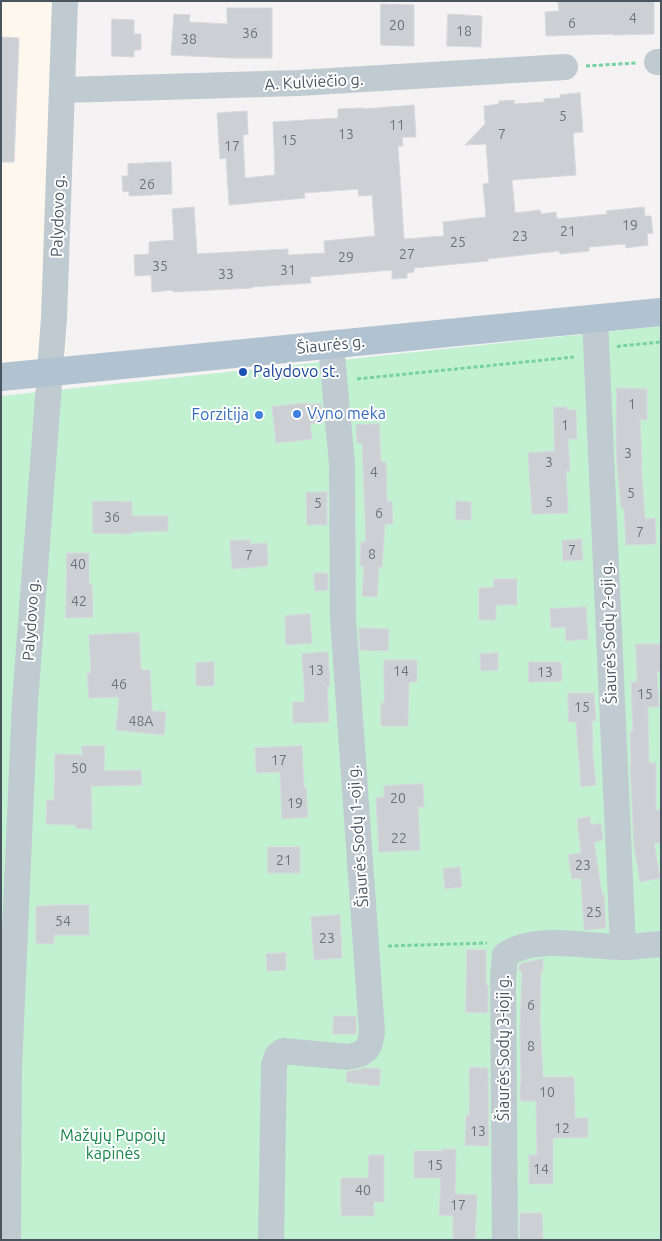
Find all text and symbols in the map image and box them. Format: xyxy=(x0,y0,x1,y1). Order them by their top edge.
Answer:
house number: 4 xyxy=(629,10,637,26)
house number: 6 xyxy=(568,15,576,31)
house number: 20 xyxy=(389,17,405,33)
house number: 18 xyxy=(456,23,472,39)
house number: 36 xyxy=(242,25,258,41)
house number: 38 xyxy=(181,31,197,47)
street label: A. Kulviečio g. xyxy=(264,70,364,94)
house number: 5 xyxy=(559,108,567,124)
house number: 11 xyxy=(389,117,405,133)
house number: 13 xyxy=(338,126,354,142)
house number: 7 xyxy=(498,126,506,142)
house number: 15 xyxy=(281,132,297,148)
house number: 17 xyxy=(224,138,240,154)
street label: Palydovo g. xyxy=(47,175,69,257)
house number: 26 xyxy=(139,176,155,192)
house number: 19 xyxy=(622,217,638,233)
house number: 21 xyxy=(560,223,576,239)
house number: 23 xyxy=(512,228,528,244)
house number: 25 xyxy=(450,234,466,250)
house number: 27 xyxy=(399,246,415,262)
house number: 29 xyxy=(338,249,354,265)
house number: 35 xyxy=(152,258,168,274)
house number: 31 xyxy=(280,262,296,278)
house number: 33 xyxy=(218,266,234,282)
street label: Šiaurės g. xyxy=(296,332,366,358)
place label: Palydovo st. xyxy=(253,362,339,382)
marker: Palydovo st. xyxy=(237,366,249,378)
house number: 1 xyxy=(628,396,636,412)
place label: Vyno meka xyxy=(307,404,386,424)
place label: Forzitija xyxy=(192,405,249,425)
marker: Vyno meka xyxy=(291,408,303,420)
marker: Forzitija xyxy=(253,409,265,421)
house number: 1 xyxy=(561,417,569,433)
house number: 3 xyxy=(624,445,632,461)
house number: 3 xyxy=(545,454,553,470)
house number: 4 xyxy=(370,464,378,480)
house number: 5 xyxy=(627,485,635,501)
house number: 5 xyxy=(545,494,553,510)
house number: 5 xyxy=(314,495,322,511)
house number: 6 xyxy=(375,505,383,521)
house number: 36 xyxy=(104,509,120,525)
house number: 7 xyxy=(636,524,644,540)
house number: 7 xyxy=(568,542,576,558)
house number: 8 xyxy=(368,546,376,562)
house number: 7 xyxy=(245,547,253,563)
house number: 40 xyxy=(70,556,86,572)
street label: Šiaurės Sodų 2-oji g. xyxy=(597,561,621,705)
street label: Palydovo g. xyxy=(19,578,43,662)
house number: 42 xyxy=(71,593,87,609)
house number: 13 xyxy=(308,662,324,678)
house number: 14 xyxy=(393,663,409,679)
house number: 13 xyxy=(537,664,553,680)
house number: 46 xyxy=(111,676,127,692)
house number: 15 xyxy=(637,686,653,702)
house number: 15 xyxy=(574,699,590,715)
house number: 48A xyxy=(129,713,153,729)
house number: 17 xyxy=(271,752,287,768)
house number: 50 xyxy=(71,760,87,776)
street label: Šiaurės Sodų 1-oji g. xyxy=(343,764,373,908)
house number: 20 xyxy=(390,790,406,806)
house number: 19 xyxy=(287,795,303,811)
house number: 22 xyxy=(391,830,407,846)
house number: 21 xyxy=(276,852,292,868)
house number: 23 xyxy=(575,857,591,873)
house number: 25 xyxy=(586,904,602,920)
house number: 54 xyxy=(55,913,71,929)
house number: 23 xyxy=(319,930,335,946)
street label: Šiaurės Sodų 3-ioji g. xyxy=(494,975,514,1121)
house number: 6 xyxy=(527,997,535,1013)
house number: 8 xyxy=(527,1038,535,1054)
house number: 10 xyxy=(539,1084,555,1100)
house number: 12 xyxy=(554,1120,570,1136)
house number: 13 xyxy=(470,1123,486,1139)
park label: Mažųjų Pupojų kapinės xyxy=(60,1126,166,1164)
house number: 15 xyxy=(427,1157,443,1173)
house number: 14 xyxy=(533,1161,549,1177)
house number: 40 xyxy=(355,1182,371,1198)
house number: 17 xyxy=(450,1197,466,1213)

